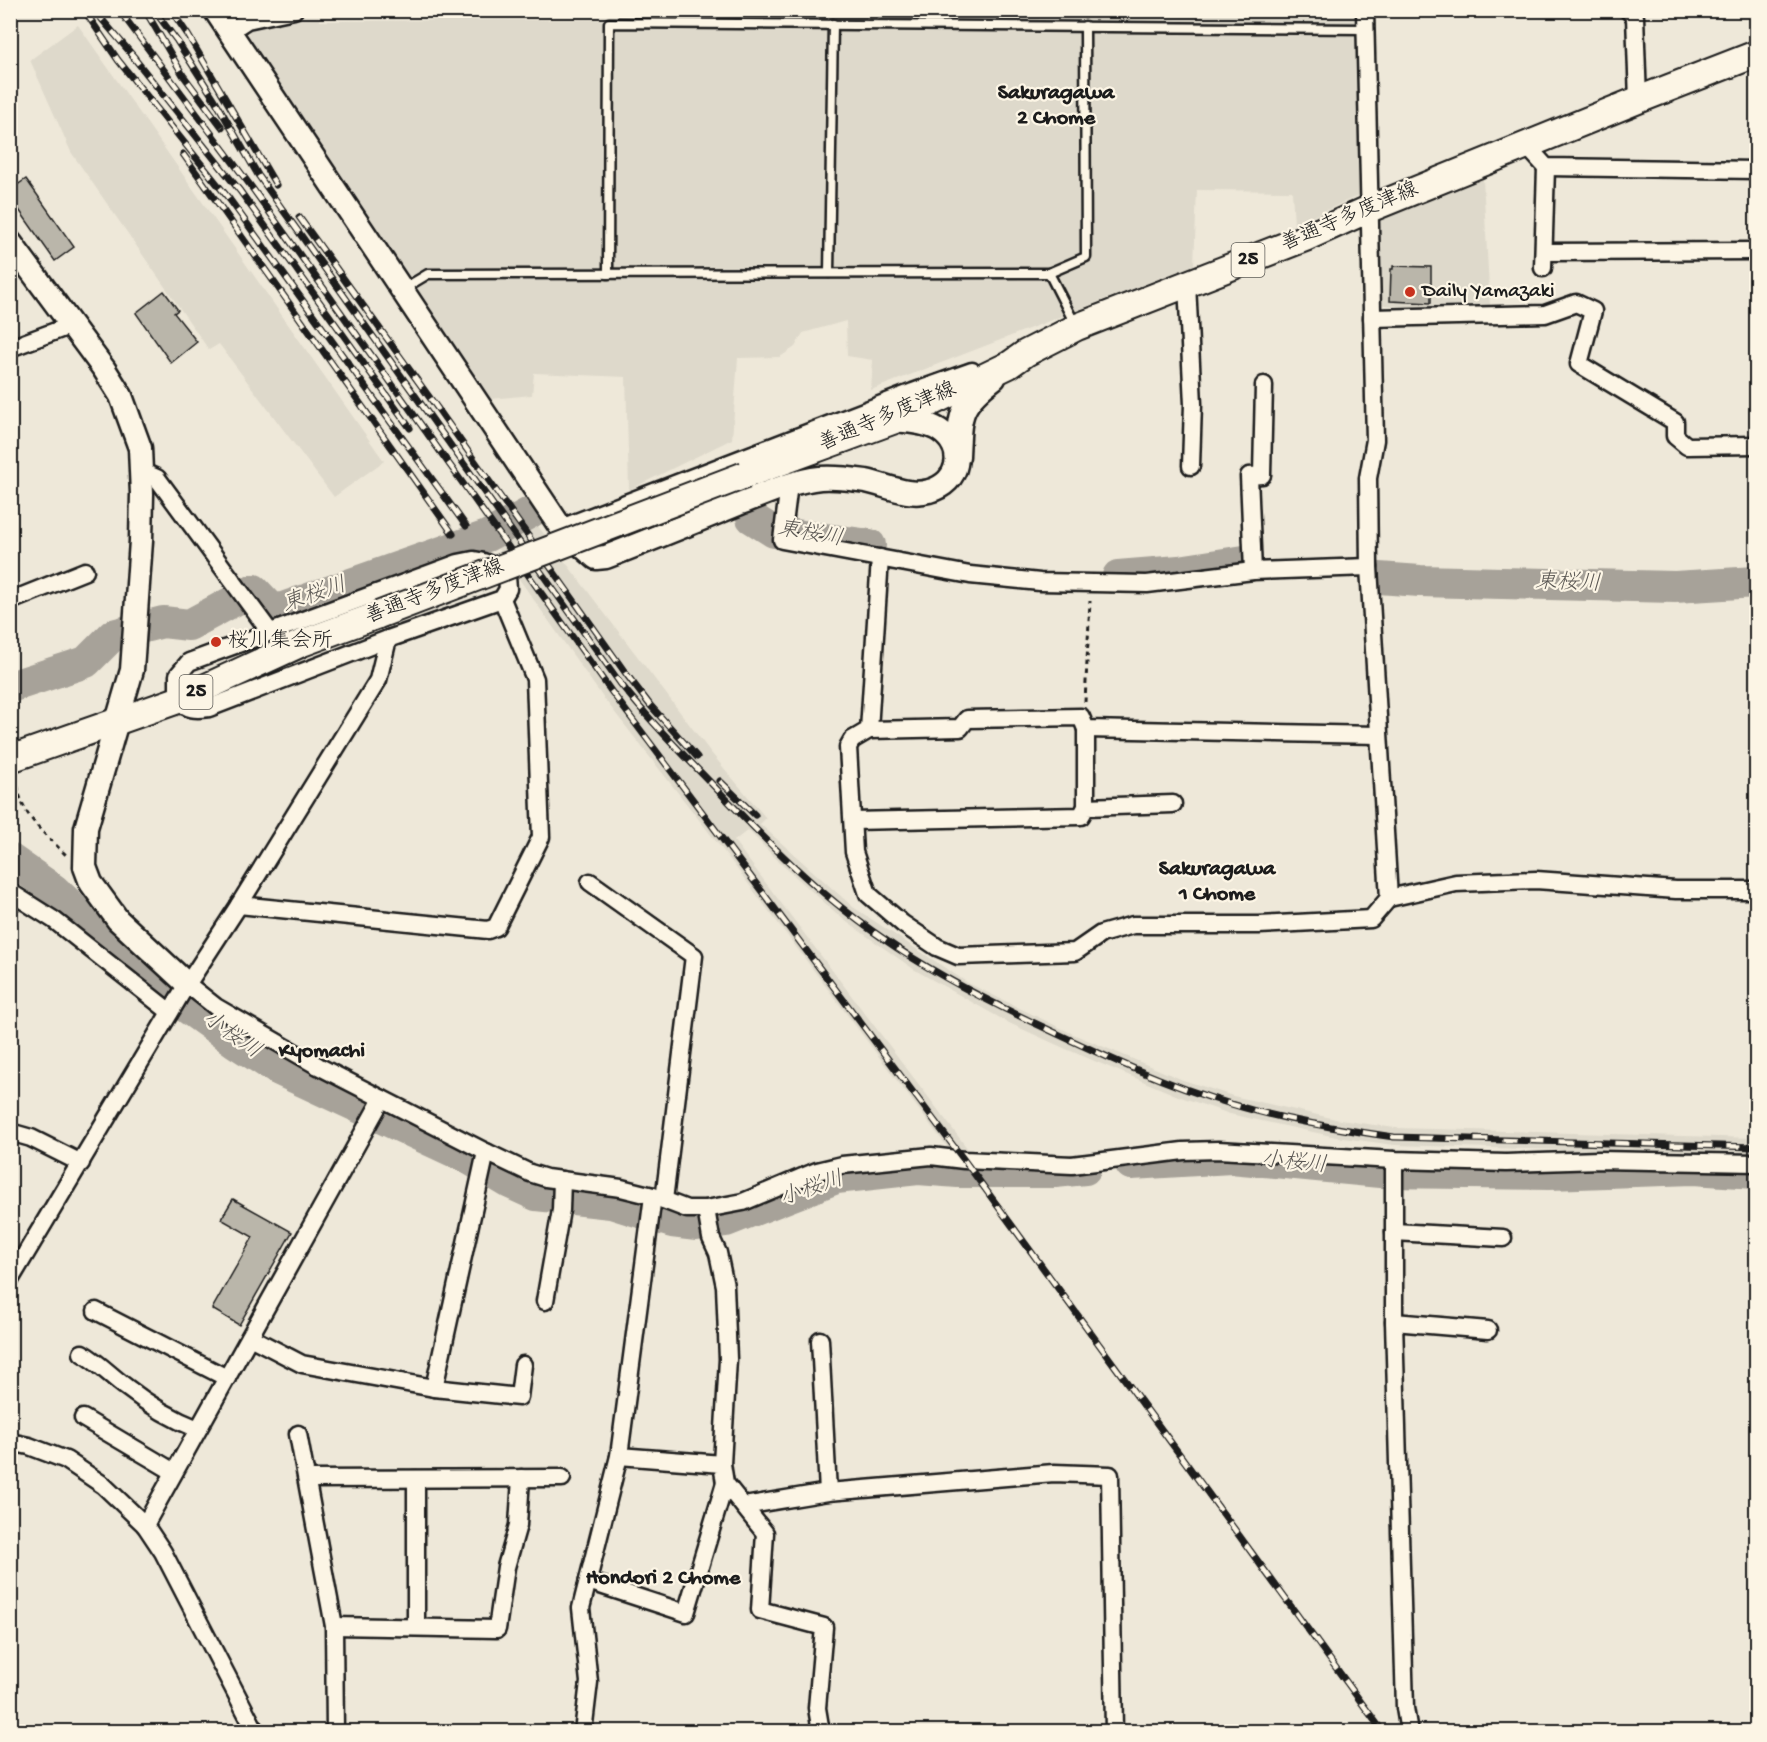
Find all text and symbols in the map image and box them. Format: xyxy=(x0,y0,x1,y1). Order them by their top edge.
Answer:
district label: Sakuragawa 2 Chome xyxy=(998,81,1116,132)
street label: 善通寺多度津線 xyxy=(1277,176,1423,258)
road number: 25 xyxy=(1232,243,1264,277)
place label: Daily Yamazaki xyxy=(1420,280,1555,305)
marker: Daily Yamazaki xyxy=(1403,285,1417,299)
street label: 善通寺多度津線 xyxy=(815,376,961,458)
water label: 東桜川 xyxy=(775,515,845,554)
street label: 善通寺多度津線 xyxy=(361,553,508,631)
water label: 東桜川 xyxy=(1535,569,1601,598)
water label: 東桜川 xyxy=(279,572,350,619)
place label: 桜川集会所 xyxy=(228,628,333,655)
marker: 桜川集会所 xyxy=(209,635,223,649)
road number: 25 xyxy=(180,675,212,709)
district label: Sakuragawa 1 Chome xyxy=(1159,857,1277,908)
water label: 小桜川 xyxy=(197,1006,266,1066)
district label: Kyomachi xyxy=(278,1039,365,1065)
water label: 小桜川 xyxy=(1260,1147,1328,1180)
water label: 小桜川 xyxy=(776,1166,847,1213)
district label: Hondori 2 Chome xyxy=(586,1566,741,1592)

